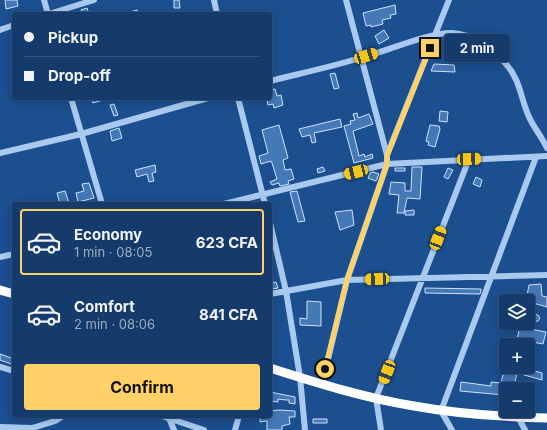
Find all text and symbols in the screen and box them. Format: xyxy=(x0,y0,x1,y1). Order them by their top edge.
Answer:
text: Pickup xyxy=(48,28,98,47)
callout: 2 min xyxy=(444,34,510,62)
route end xyxy=(421,39,439,57)
text: 2 min xyxy=(460,40,494,56)
car xyxy=(353,47,379,65)
text: Drop-off xyxy=(48,66,111,85)
car xyxy=(457,153,481,165)
car xyxy=(343,163,369,181)
icon: car xyxy=(26,224,62,260)
text: Economy xyxy=(74,225,142,244)
car xyxy=(428,225,448,251)
text: 623 CFA xyxy=(196,233,258,252)
text: 1 min · 08:05 xyxy=(74,244,152,260)
car xyxy=(365,273,389,285)
map controls xyxy=(499,294,535,418)
button: layers xyxy=(499,294,535,330)
icon: car xyxy=(26,296,62,332)
text: Comfort xyxy=(74,297,135,316)
text: 841 CFA xyxy=(199,305,258,324)
text: 2 min · 08:06 xyxy=(74,316,155,332)
button: + xyxy=(499,338,535,374)
car xyxy=(377,359,397,385)
route start xyxy=(316,360,334,378)
button: Confirm xyxy=(24,364,260,410)
button: − xyxy=(499,382,535,418)

